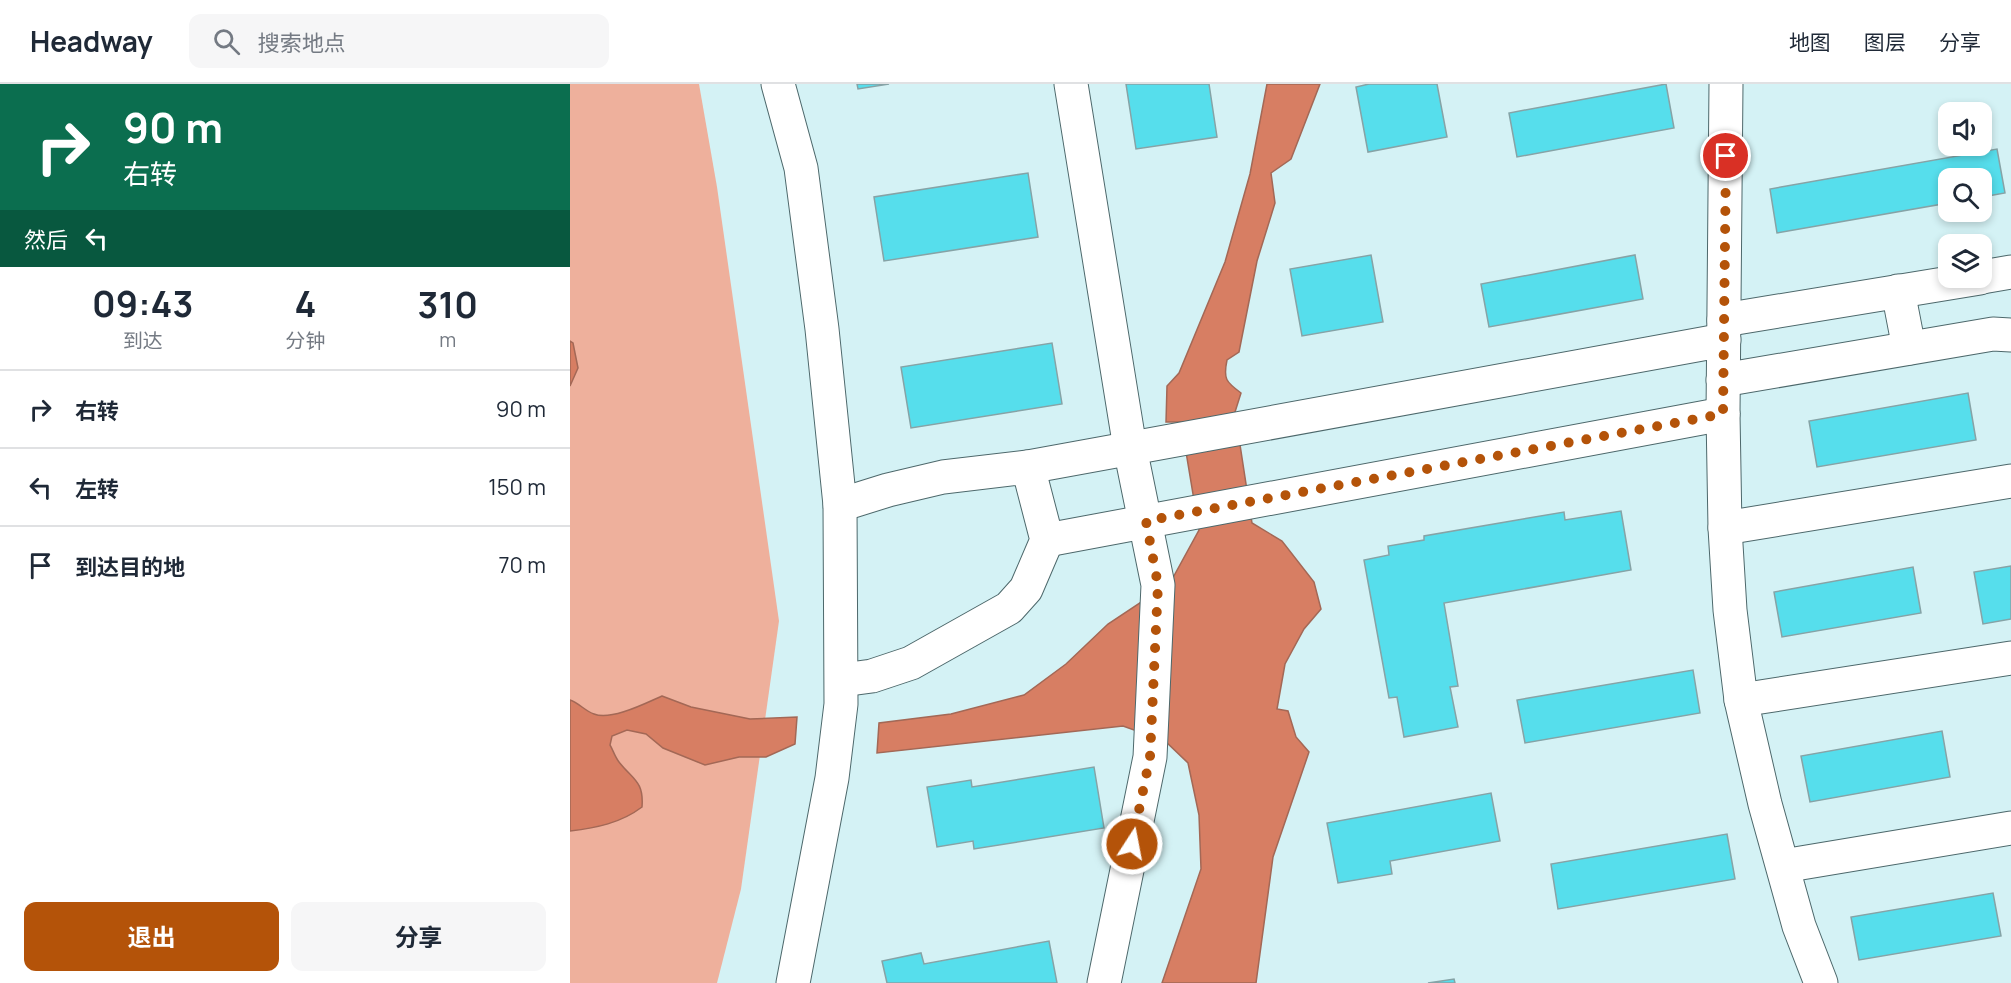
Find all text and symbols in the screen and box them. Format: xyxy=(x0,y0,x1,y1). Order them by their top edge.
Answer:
search box xyxy=(189,14,609,68)
text: Headway xyxy=(30,22,153,60)
icon: search xyxy=(210,25,243,58)
text: 搜索地点 xyxy=(258,28,346,58)
text: 地图 xyxy=(1789,28,1831,56)
text: 图层 xyxy=(1864,28,1906,56)
text: 分享 xyxy=(1939,28,1981,56)
text: 90 m xyxy=(123,98,223,156)
map controls xyxy=(1938,102,1992,288)
button: sound xyxy=(1938,102,1992,156)
icon: right xyxy=(24,108,102,186)
pin xyxy=(1700,130,1751,181)
icon: arrive xyxy=(1709,139,1742,172)
text: 右转 xyxy=(123,155,177,192)
button: search xyxy=(1938,168,1992,222)
icon: left xyxy=(80,222,113,255)
text: 然后 xyxy=(24,225,68,255)
button: layers xyxy=(1938,234,1992,288)
text: 09:43 xyxy=(92,279,193,328)
text: 4 xyxy=(294,279,316,328)
text: 310 xyxy=(418,280,478,329)
text: m xyxy=(439,326,456,353)
text: 到达 xyxy=(123,327,163,354)
text: 分钟 xyxy=(285,327,325,354)
icon: right xyxy=(24,393,57,426)
text: 90 m xyxy=(496,394,546,424)
text: 右转 xyxy=(75,396,119,426)
icon: left xyxy=(24,471,57,504)
text: 150 m xyxy=(488,472,546,502)
text: 左转 xyxy=(75,474,119,504)
icon: arrive xyxy=(24,549,57,582)
text: 70 m xyxy=(498,550,546,580)
text: 到达目的地 xyxy=(75,552,185,582)
position arrow xyxy=(1100,812,1164,876)
button: 退出 xyxy=(24,902,279,971)
button: 分享 xyxy=(291,902,546,971)

